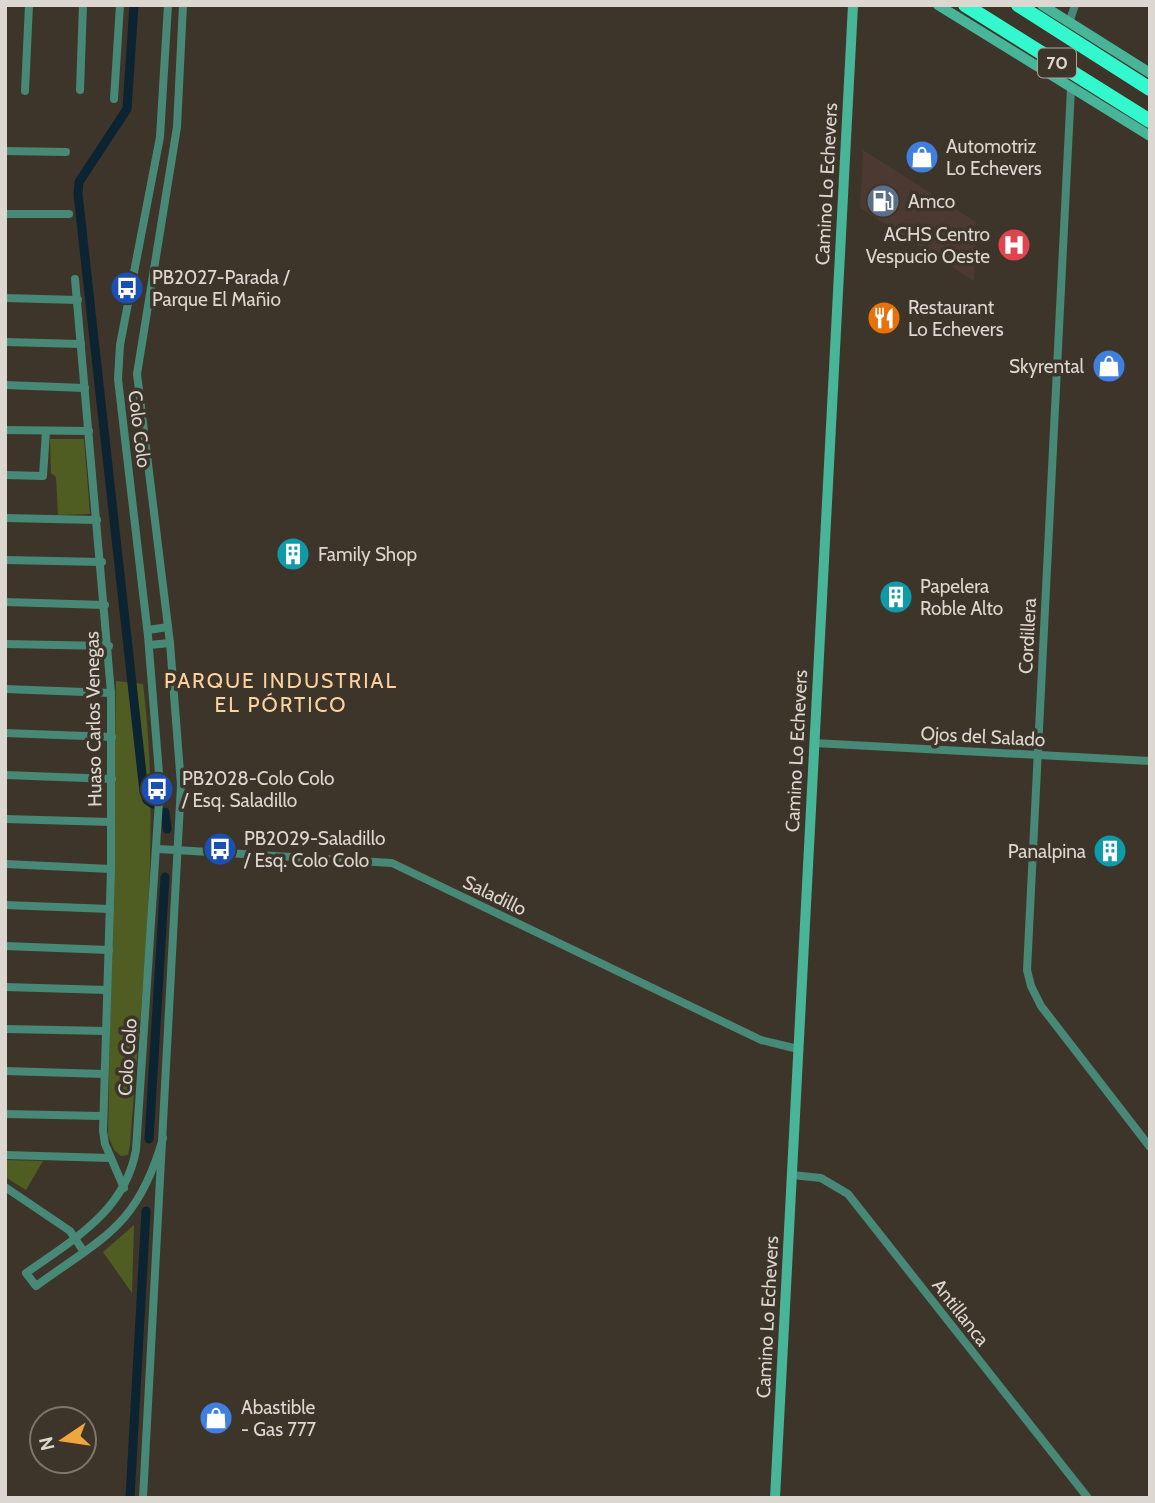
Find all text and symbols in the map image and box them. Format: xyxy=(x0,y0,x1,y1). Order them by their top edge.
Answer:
road number: 70 xyxy=(1038,48,1076,78)
street label: Camino Lo Echevers xyxy=(811,102,842,266)
place label: Automotriz Lo Echevers xyxy=(946,135,1042,180)
shop icon: Automotriz Lo Echevers xyxy=(903,138,941,176)
fuel station icon: Amco xyxy=(864,182,902,220)
place label: Amco xyxy=(908,190,955,213)
place label: ACHS Centro Vespucio Oeste xyxy=(866,223,990,268)
hospital icon: ACHS Centro Vespucio Oeste xyxy=(995,226,1033,264)
place label: PB2027-Parada / Parque El Mañio xyxy=(152,266,290,311)
bus stop icon: PB2027-Parada / Parque El Mañio xyxy=(108,269,146,307)
place label: Restaurant Lo Echevers xyxy=(908,296,1004,341)
restaurant icon: Restaurant Lo Echevers xyxy=(865,299,903,337)
shop icon: Skyrental xyxy=(1090,347,1128,385)
place label: Skyrental xyxy=(1009,355,1085,378)
street label: Colo Colo xyxy=(123,389,156,469)
building icon: Family Shop xyxy=(274,535,312,573)
place label: Family Shop xyxy=(318,543,417,566)
place label: Papelera Roble Alto xyxy=(920,575,1003,620)
building icon: Papelera Roble Alto xyxy=(877,578,915,616)
street label: Cordillera xyxy=(1014,598,1041,674)
street label: Huaso Carlos Venegas xyxy=(80,631,107,807)
district label: PARQUE INDUSTRIAL EL PÓRTICO xyxy=(164,668,398,717)
street label: Camino Lo Echevers xyxy=(781,669,812,833)
street label: Ojos del Salado xyxy=(920,722,1046,751)
place label: PB2028-Colo Colo / Esq. Saladillo xyxy=(181,767,335,812)
bus stop icon: PB2028-Colo Colo / Esq. Saladillo xyxy=(138,770,176,808)
place label: PB2029-Saladillo / Esq. Colo Colo xyxy=(243,827,386,872)
bus stop icon: PB2029-Saladillo / Esq. Colo Colo xyxy=(201,830,239,868)
building icon: Panalpina xyxy=(1091,832,1129,870)
place label: Panalpina xyxy=(1008,840,1086,863)
street label: Saladillo xyxy=(459,870,530,921)
street label: Colo Colo xyxy=(113,1017,142,1097)
street label: Camino Lo Echevers xyxy=(752,1235,783,1399)
street label: Antillanca xyxy=(927,1274,994,1351)
place label: Abastible - Gas 777 xyxy=(241,1396,316,1441)
shop icon: Abastible - Gas 777 xyxy=(197,1399,235,1437)
north arrow xyxy=(28,1405,98,1475)
text: N xyxy=(34,1435,60,1453)

